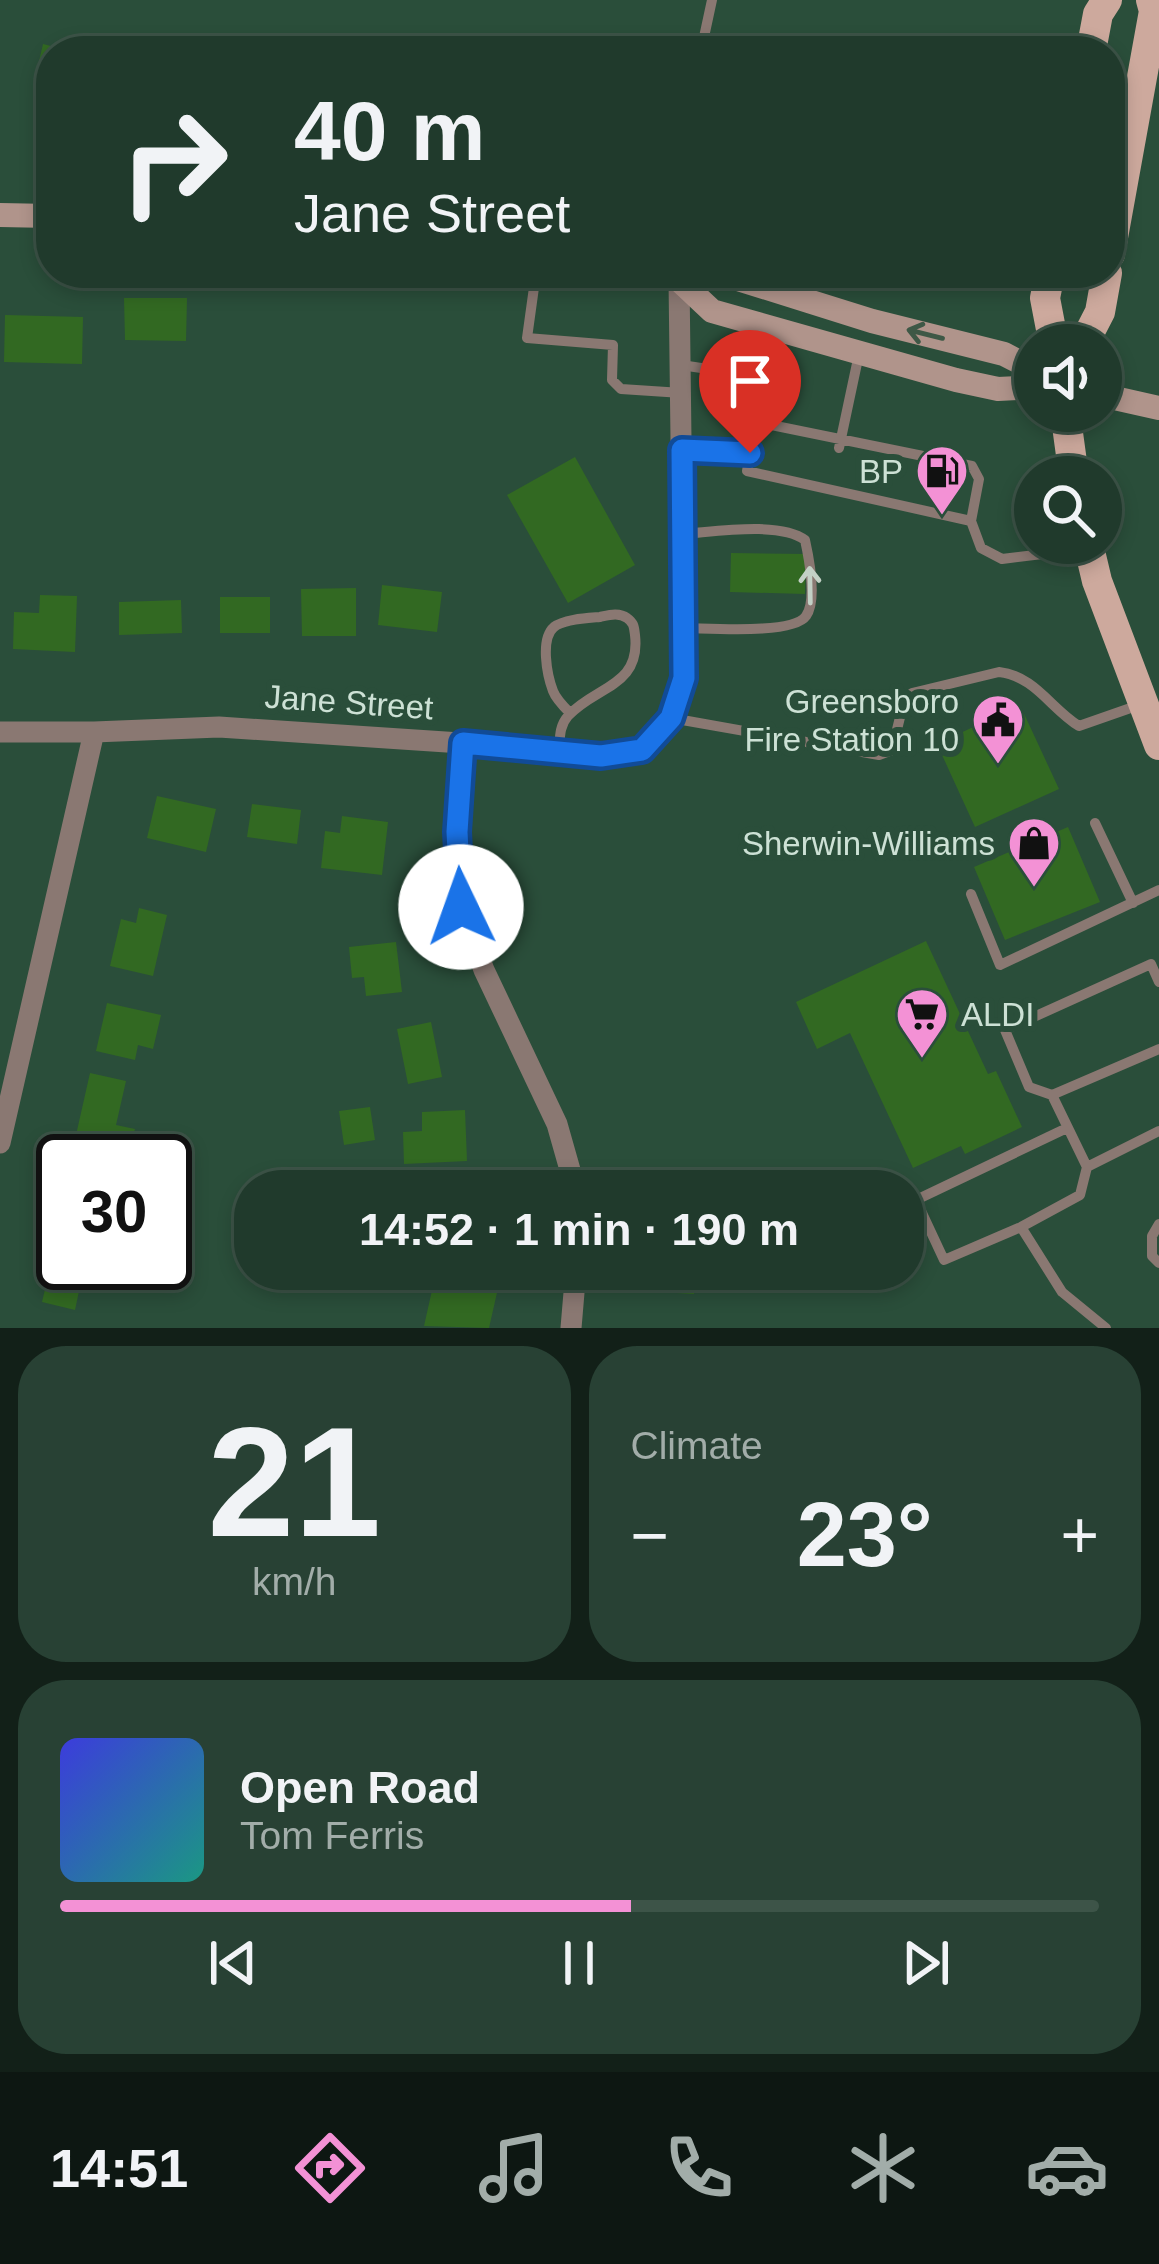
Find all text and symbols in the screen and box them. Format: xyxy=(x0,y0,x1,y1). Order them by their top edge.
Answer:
icon: right xyxy=(96,84,252,240)
text: 40 m xyxy=(294,84,485,178)
text: Jane Street xyxy=(294,183,570,243)
one-way arrow xyxy=(907,322,945,344)
map controls xyxy=(1014,324,1122,564)
button: sound xyxy=(1014,324,1122,432)
pin xyxy=(699,330,801,453)
icon: arrive xyxy=(717,348,783,414)
fuel station icon: BP xyxy=(914,443,970,517)
place label: BP xyxy=(859,453,903,490)
button: search xyxy=(1014,456,1122,564)
one-way arrow xyxy=(798,566,821,605)
street label: Jane Street xyxy=(264,678,434,726)
place label: Greensboro Fire Station 10 xyxy=(744,683,959,758)
public building icon: Greensboro Fire Station 10 xyxy=(970,692,1026,766)
shop icon: Sherwin-Williams xyxy=(1006,815,1062,889)
place label: Sherwin-Williams xyxy=(742,825,995,862)
position arrow xyxy=(398,844,524,970)
supermarket icon: ALDI xyxy=(894,986,950,1060)
place label: ALDI xyxy=(961,996,1034,1033)
speed limit sign: 30 xyxy=(36,1134,192,1290)
text: 14:52 · 1 min · 190 m xyxy=(359,1204,799,1255)
text: 21 xyxy=(207,1395,381,1569)
text: Climate xyxy=(631,1424,763,1467)
text: 23° xyxy=(797,1485,933,1585)
text: − xyxy=(631,1498,669,1572)
text: + xyxy=(1060,1498,1099,1572)
text: km/h xyxy=(252,1560,337,1603)
text: Open Road xyxy=(240,1762,480,1813)
text: Tom Ferris xyxy=(240,1814,424,1857)
icon: previous xyxy=(200,1930,266,1996)
icon: pause xyxy=(546,1930,612,1996)
icon: next xyxy=(893,1930,959,1996)
icon: directions xyxy=(288,2126,372,2210)
icon: music xyxy=(472,2126,556,2210)
icon: phone xyxy=(657,2126,741,2210)
icon: climate xyxy=(841,2126,925,2210)
icon: car xyxy=(1025,2126,1109,2210)
text: 14:51 xyxy=(50,2138,188,2198)

